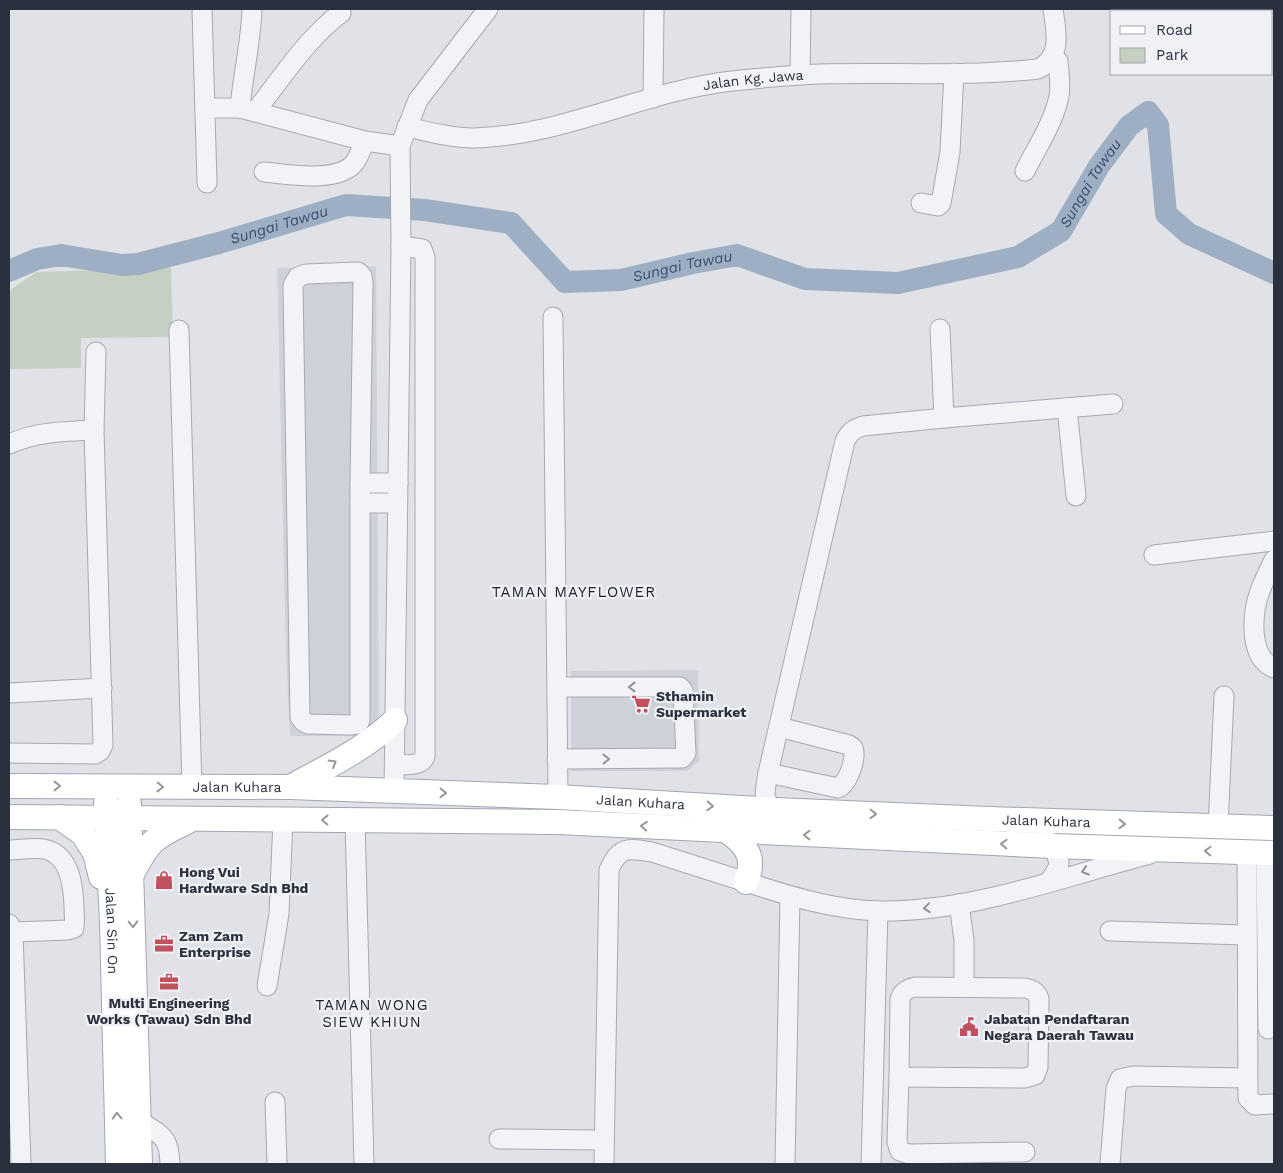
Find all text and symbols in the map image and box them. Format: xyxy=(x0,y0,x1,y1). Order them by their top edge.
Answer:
legend xyxy=(1110,10,1273,75)
text: Road xyxy=(1156,21,1193,39)
text: Park xyxy=(1156,46,1189,64)
street label: Jalan Kg. Jawa xyxy=(701,67,804,93)
water label: Sungai Tawau xyxy=(1056,135,1125,231)
water label: Sungai Tawau xyxy=(228,202,330,248)
water label: Sungai Tawau xyxy=(631,247,734,286)
district label: TAMAN MAYFLOWER xyxy=(492,583,656,601)
one-way arrow xyxy=(628,682,636,692)
place label: Sthamin Supermarket xyxy=(656,688,746,720)
supermarket icon: Sthamin Supermarket xyxy=(630,693,652,715)
one-way arrow xyxy=(602,754,610,764)
one-way arrow xyxy=(328,760,337,770)
street label: Jalan Kuhara xyxy=(193,779,282,795)
one-way arrow xyxy=(54,781,61,791)
one-way arrow xyxy=(157,782,165,792)
one-way arrow xyxy=(439,787,447,798)
street label: Jalan Kuhara xyxy=(596,791,686,813)
one-way arrow xyxy=(707,801,715,812)
one-way arrow xyxy=(869,809,877,820)
street label: Jalan Kuhara xyxy=(1002,811,1091,830)
one-way arrow xyxy=(320,815,328,826)
one-way arrow xyxy=(1119,818,1127,829)
one-way arrow xyxy=(640,820,648,831)
one-way arrow xyxy=(802,829,810,840)
one-way arrow xyxy=(1000,838,1008,849)
one-way arrow xyxy=(1204,846,1212,856)
place label: Hong Vui Hardware Sdn Bhd xyxy=(179,864,308,896)
one-way arrow xyxy=(1082,866,1090,876)
shop icon: Hong Vui Hardware Sdn Bhd xyxy=(153,869,175,891)
street label: Jalan Sin On xyxy=(102,887,121,974)
one-way arrow xyxy=(923,902,931,913)
one-way arrow xyxy=(128,920,138,928)
place label: Zam Zam Enterprise xyxy=(179,928,251,960)
office icon: Zam Zam Enterprise xyxy=(153,933,175,955)
office icon: Multi Engineering Works (Tawau) Sdn Bhd xyxy=(158,971,180,993)
place label: Multi Engineering Works (Tawau) Sdn Bhd xyxy=(86,995,252,1027)
district label: TAMAN WONG SIEW KHIUN xyxy=(315,996,429,1031)
place label: Jabatan Pendaftaran Negara Daerah Tawau xyxy=(984,1011,1134,1043)
public building icon: Jabatan Pendaftaran Negara Daerah Tawau xyxy=(958,1016,980,1038)
one-way arrow xyxy=(112,1111,122,1119)

